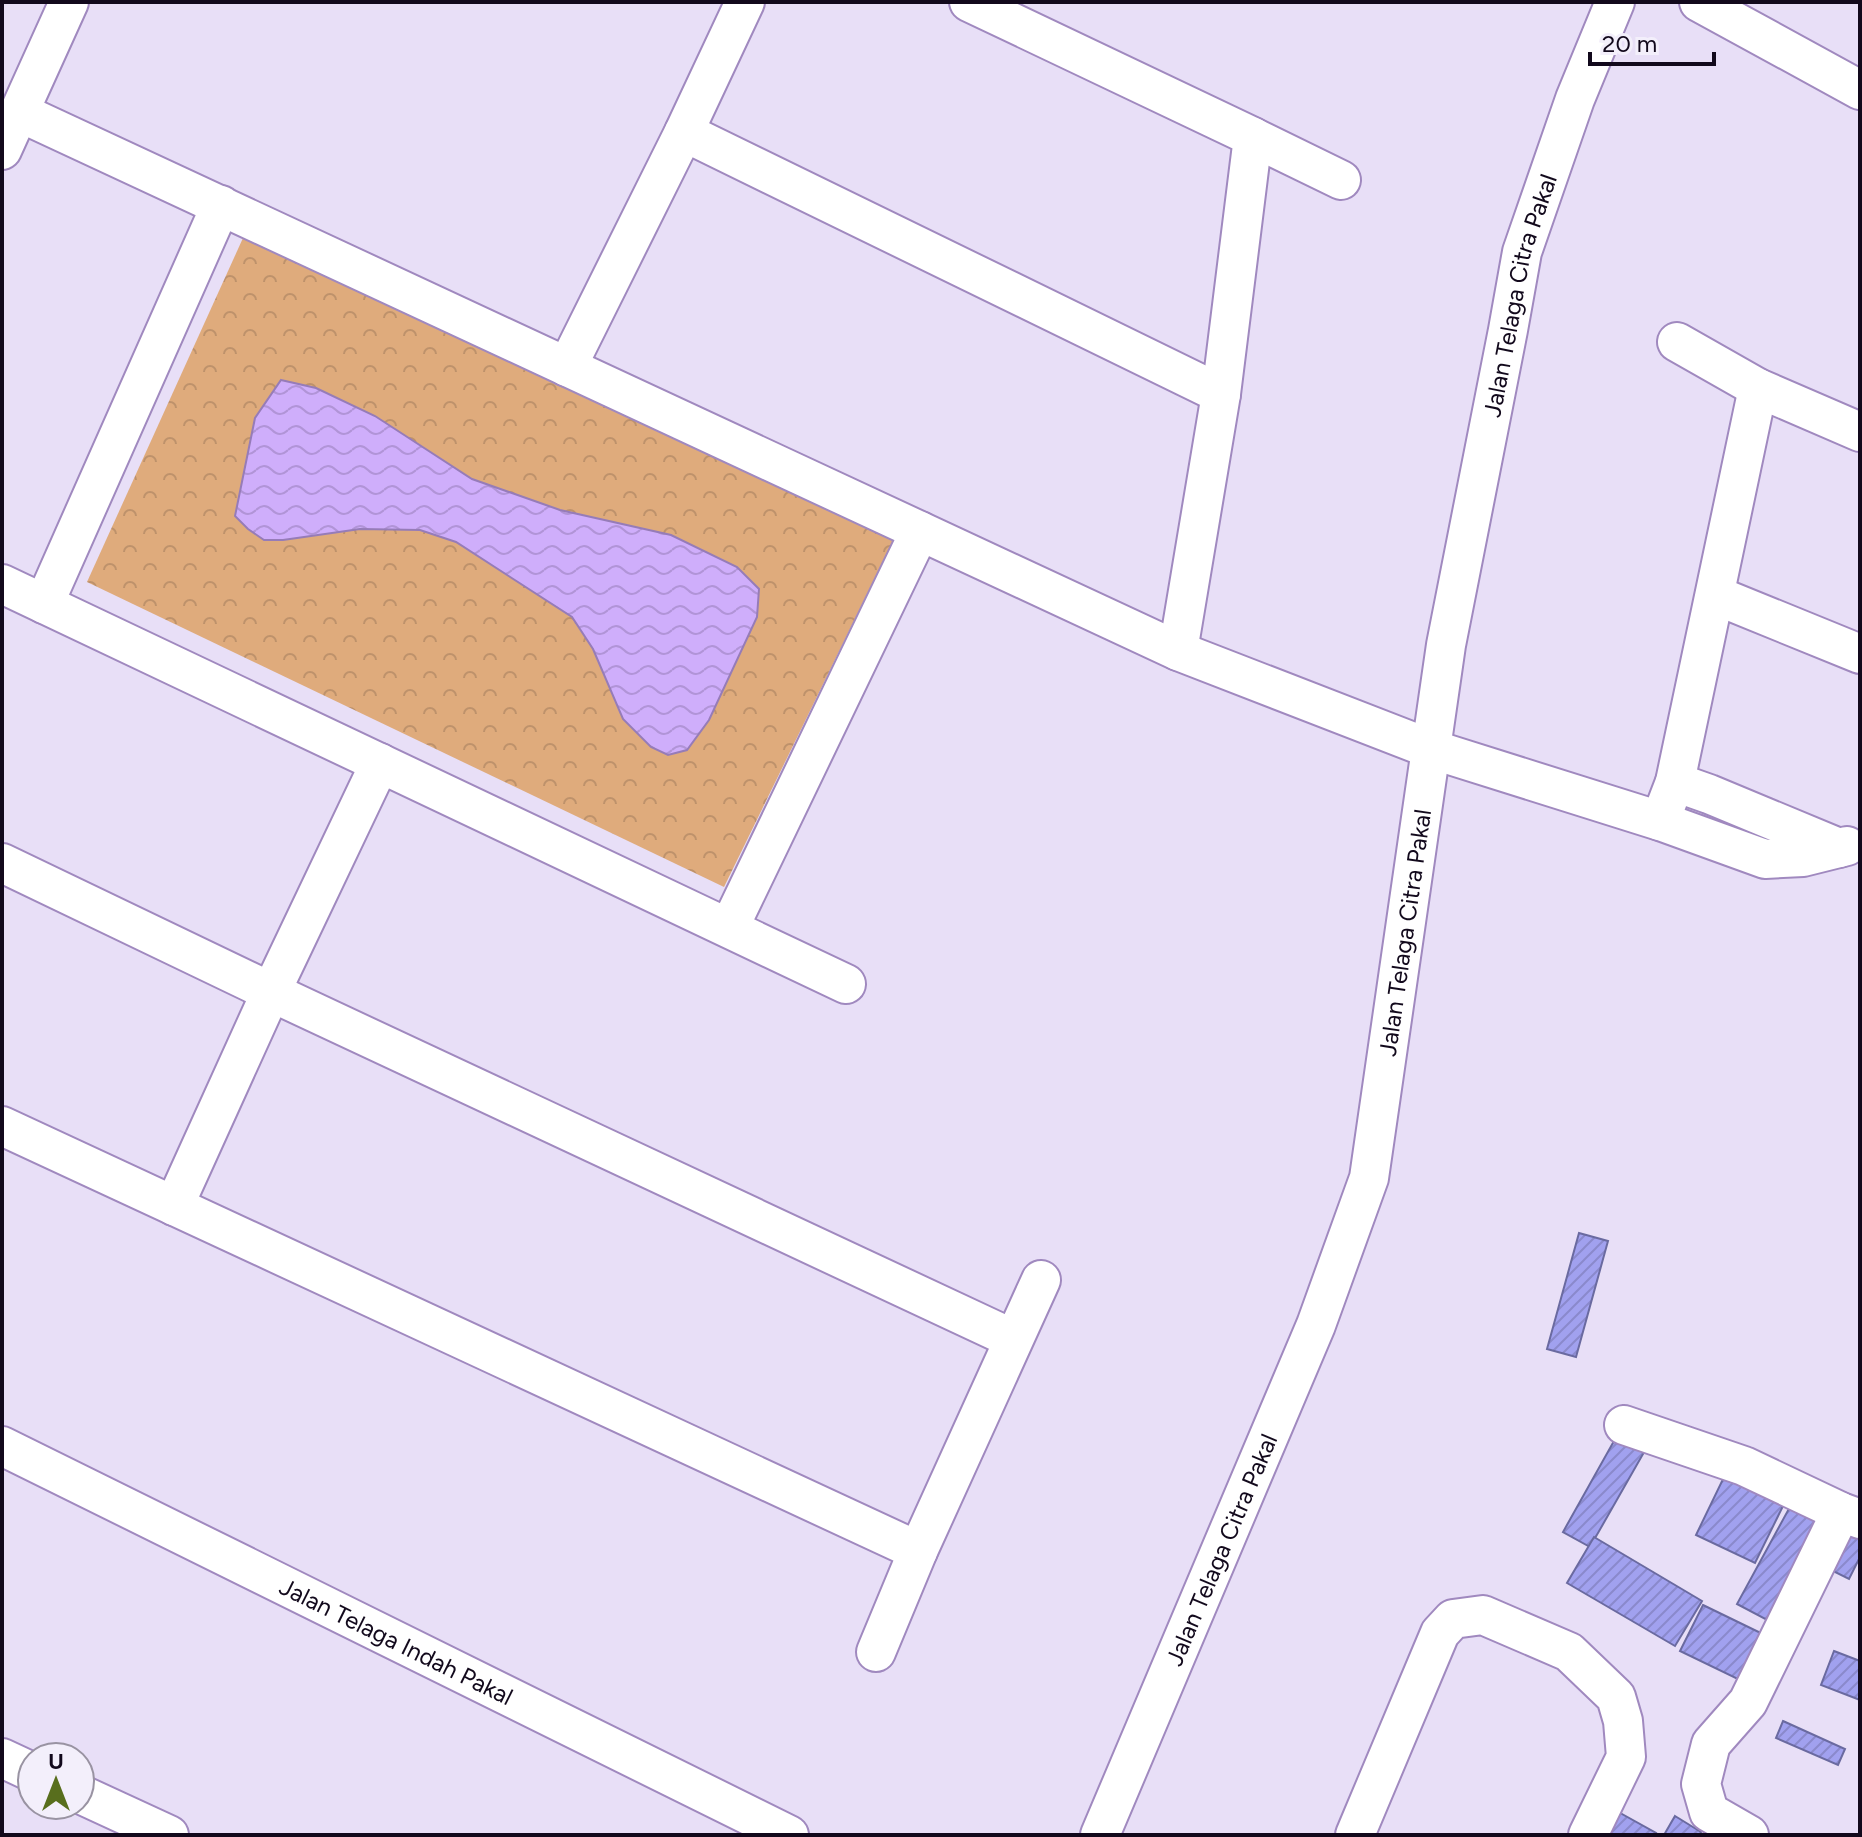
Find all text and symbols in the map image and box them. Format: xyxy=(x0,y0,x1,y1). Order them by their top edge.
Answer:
scale bar xyxy=(1590,16,1714,66)
text: 20 m xyxy=(1602,29,1657,58)
street label: Jalan Telaga Citra Pakal xyxy=(1477,170,1562,419)
street label: Jalan Telaga Citra Pakal xyxy=(1372,807,1437,1058)
street label: Jalan Telaga Citra Pakal xyxy=(1159,1429,1283,1670)
street label: Jalan Telaga Indah Pakal xyxy=(275,1571,518,1711)
north arrow xyxy=(16,1741,96,1821)
text: U xyxy=(48,1748,64,1775)

